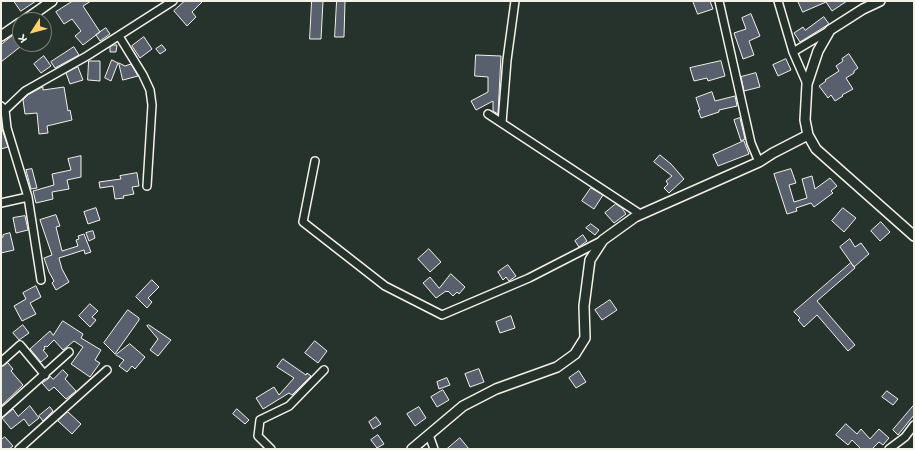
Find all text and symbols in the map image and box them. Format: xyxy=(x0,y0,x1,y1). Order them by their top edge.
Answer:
north arrow xyxy=(12,12,52,52)
text: K xyxy=(15,32,30,45)

